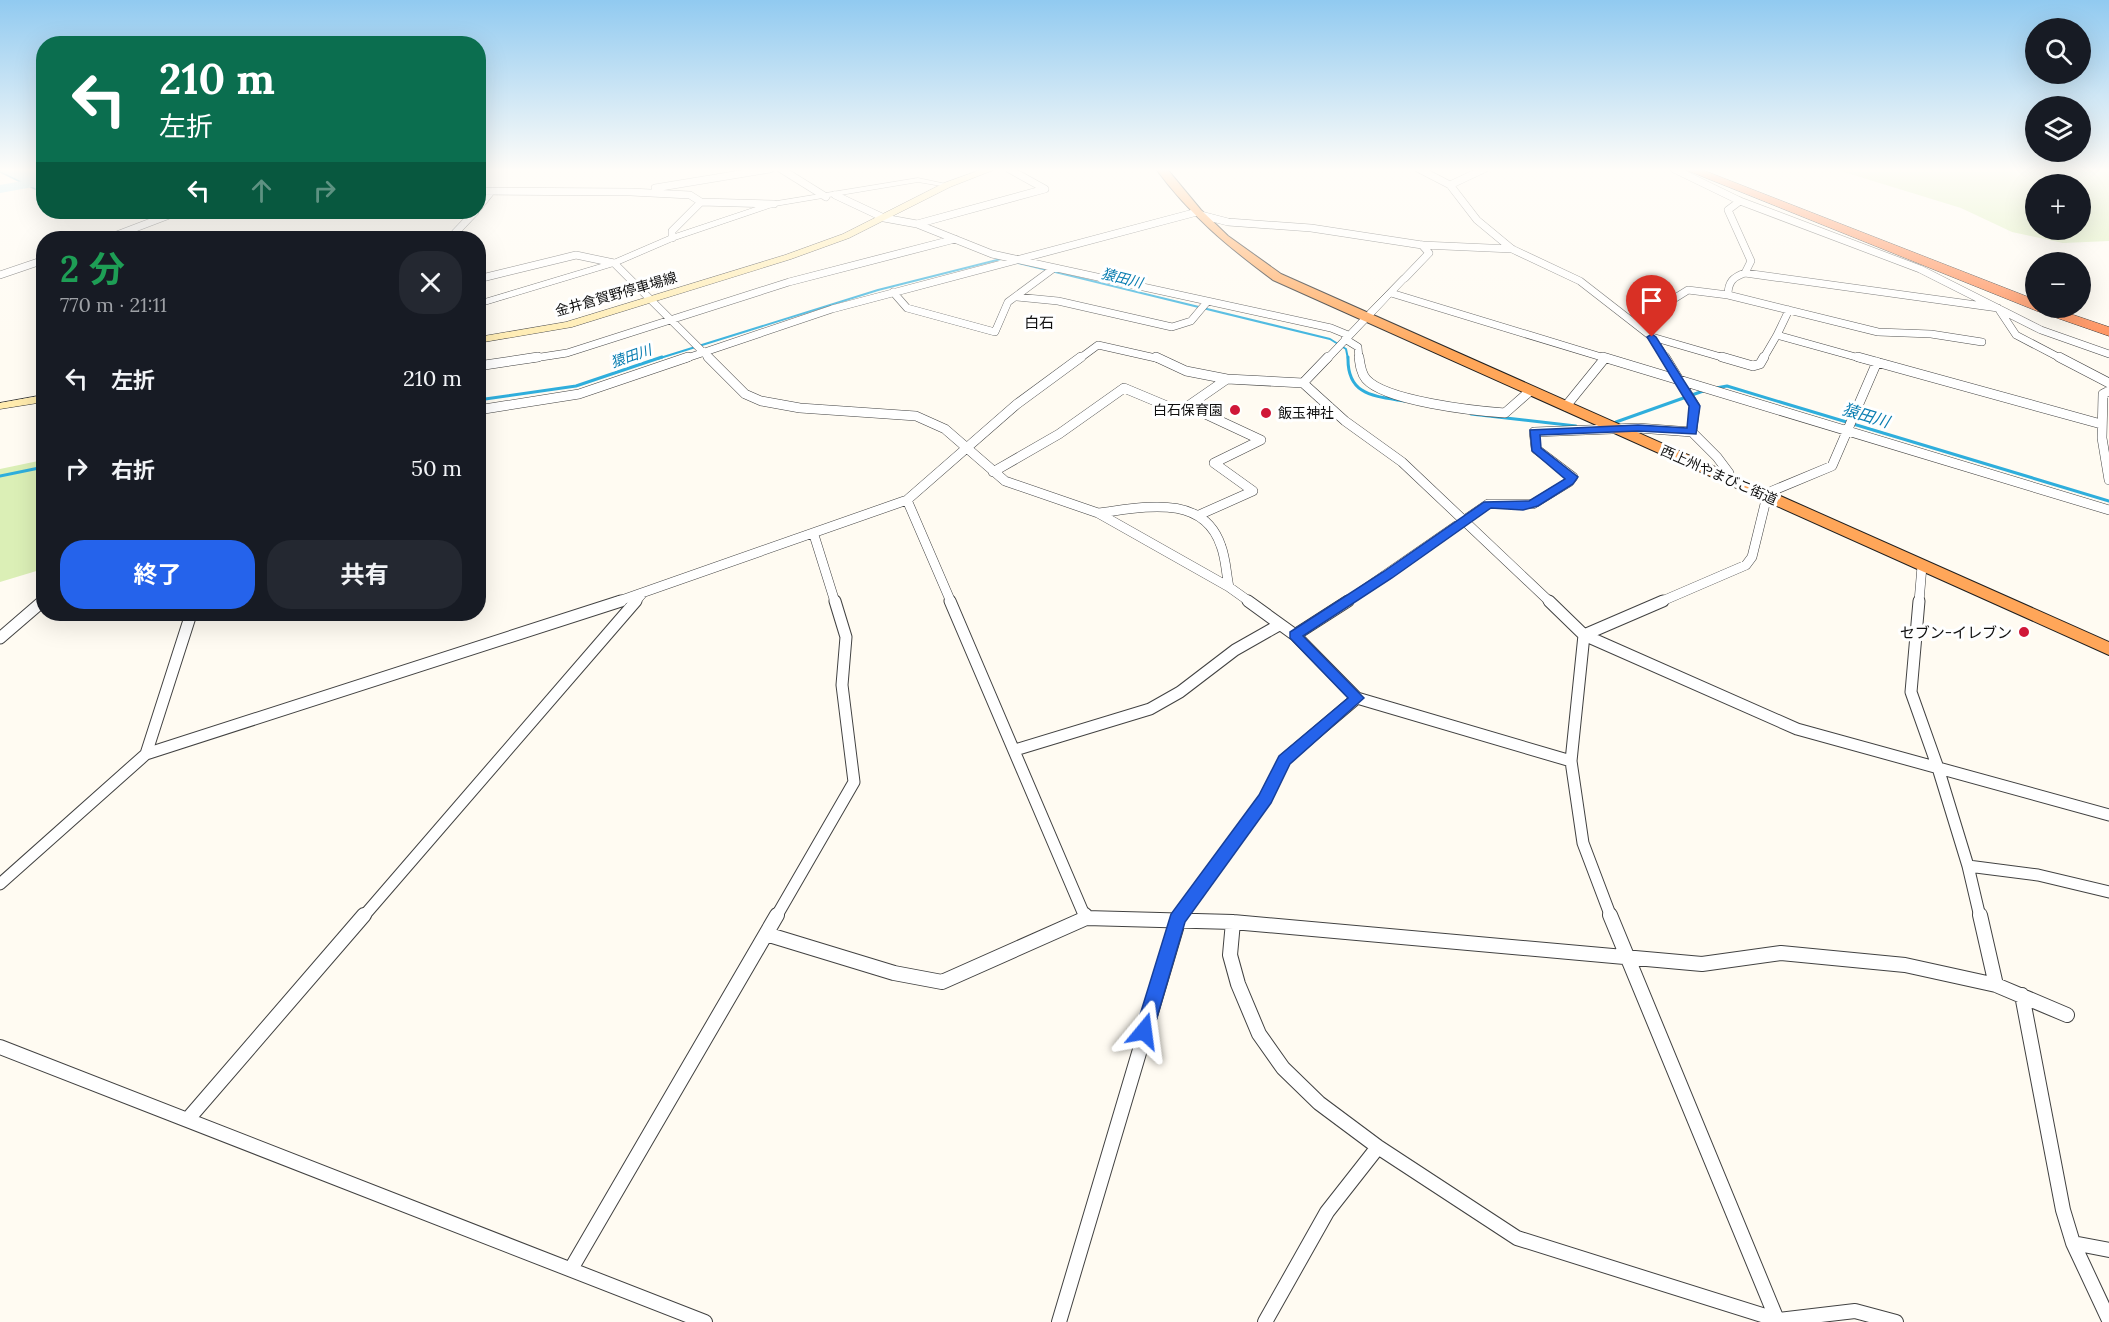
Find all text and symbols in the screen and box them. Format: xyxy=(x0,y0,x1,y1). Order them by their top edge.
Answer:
map controls xyxy=(2025,18,2091,318)
button: search xyxy=(2025,18,2091,84)
text: 210 m xyxy=(159,52,275,106)
icon: left xyxy=(60,60,138,138)
button: layers xyxy=(2025,96,2091,162)
text: 左折 xyxy=(159,109,213,143)
icon: left xyxy=(182,174,215,207)
icon: ahead xyxy=(245,174,278,207)
icon: right xyxy=(308,174,341,207)
button: + xyxy=(2025,174,2091,240)
text: 2 分 xyxy=(60,246,125,292)
button: close xyxy=(399,251,462,314)
button: − xyxy=(2025,252,2091,318)
water label: 猿田川 xyxy=(1099,264,1146,292)
street label: 金井倉賀野停車場線 xyxy=(553,268,679,320)
pin xyxy=(1626,275,1677,337)
icon: arrive xyxy=(1635,284,1668,317)
text: 770 m · 21:11 xyxy=(60,292,167,317)
district label: 白石 xyxy=(1024,313,1054,332)
water label: 猿田川 xyxy=(608,340,656,371)
icon: left xyxy=(60,362,93,395)
text: 210 m xyxy=(403,364,462,392)
text: 左折 xyxy=(111,366,155,394)
water label: 猿田川 xyxy=(1840,398,1894,432)
place label: 白石保育園 xyxy=(1153,401,1223,419)
marker: 白石保育園 xyxy=(1228,403,1242,417)
place label: 飯玉神社 xyxy=(1278,404,1334,422)
marker: 飯玉神社 xyxy=(1259,406,1273,420)
street label: 西上州やまびこ街道 xyxy=(1658,441,1780,509)
icon: right xyxy=(60,452,93,485)
text: 50 m xyxy=(411,454,462,482)
text: 右折 xyxy=(111,456,155,484)
button: 終了 xyxy=(60,540,255,609)
button: 共有 xyxy=(267,540,462,609)
place label: セブン-イレブン xyxy=(1900,623,2012,642)
marker: セブン-イレブン xyxy=(2017,625,2031,639)
position arrow xyxy=(1112,999,1176,1063)

